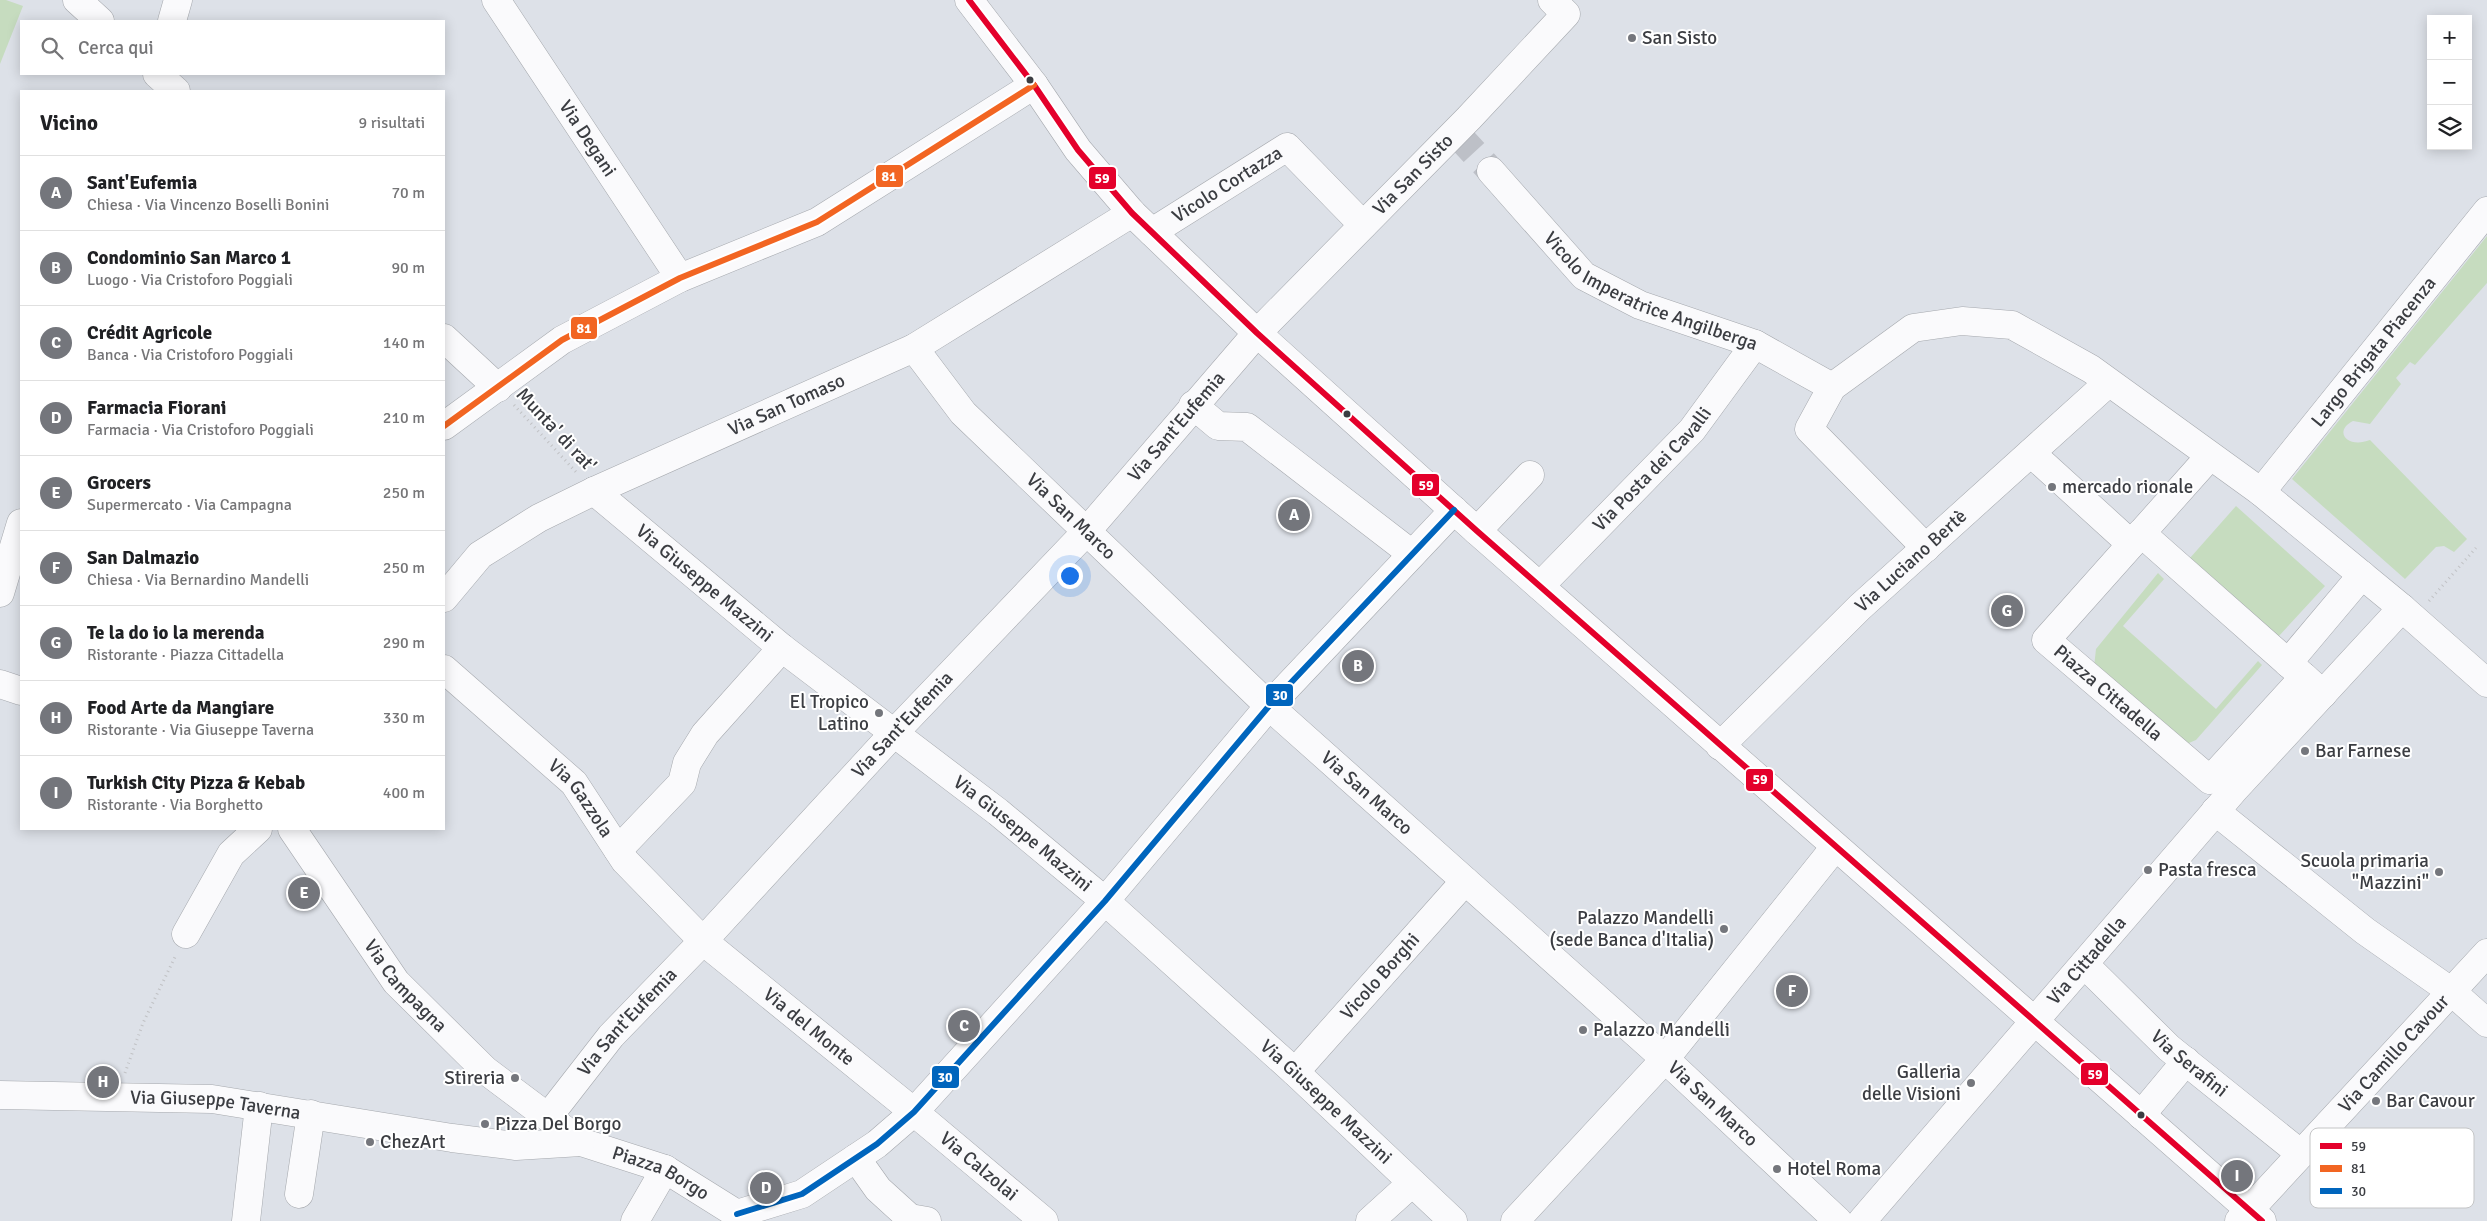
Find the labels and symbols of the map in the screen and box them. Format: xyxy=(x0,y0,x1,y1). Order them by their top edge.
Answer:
place label: San Sisto xyxy=(1642,26,1717,50)
marker: San Sisto xyxy=(1626,32,1638,44)
unlabelled marker xyxy=(1025,75,1035,85)
street label: Via Degani xyxy=(554,96,622,181)
street label: Via San Sisto xyxy=(1368,129,1459,220)
street label: Vicolo Cortazza xyxy=(1168,141,1287,228)
line badge: 81 xyxy=(875,164,904,188)
line badge: 59 xyxy=(1088,166,1117,190)
text: 81 xyxy=(881,168,897,185)
text: 59 xyxy=(1094,170,1110,187)
street label: Vicolo Imperatrice Angilberga xyxy=(1539,227,1761,356)
street label: Largo Brigata Piacenza xyxy=(2306,272,2442,432)
line badge: 81 xyxy=(570,316,598,340)
text: 81 xyxy=(576,320,592,337)
street label: Via Sant'Eufemia xyxy=(1122,367,1230,487)
street label: Via San Tomaso xyxy=(725,368,849,441)
street label: Munta' di rat' xyxy=(511,383,601,477)
street label: Via Posta dei Cavalli xyxy=(1588,402,1717,537)
unlabelled marker xyxy=(1342,409,1352,419)
street label: Via San Marco xyxy=(1021,468,1121,565)
line badge: 59 xyxy=(1411,473,1440,497)
place label: mercado rionale xyxy=(2062,475,2193,499)
text: 59 xyxy=(1418,477,1434,494)
marker: mercado rionale xyxy=(2046,481,2058,493)
pin: A xyxy=(1278,496,1310,534)
street label: Via Luciano Bertè xyxy=(1850,504,1972,618)
street label: Via Giuseppe Mazzini xyxy=(631,519,778,648)
your location xyxy=(1057,563,1083,589)
pin: G xyxy=(1991,592,2023,630)
street label: Piazza Cittadella xyxy=(2048,640,2168,746)
pin: B xyxy=(1342,647,1374,685)
street label: Via Sant'Eufemia xyxy=(847,666,958,783)
line badge: 30 xyxy=(1265,683,1294,707)
text: 30 xyxy=(1272,687,1288,704)
place label: El Tropico Latino xyxy=(790,690,869,736)
marker: El Tropico Latino xyxy=(873,707,885,719)
place label: Bar Farnese xyxy=(2315,739,2411,763)
marker: Bar Farnese xyxy=(2299,745,2311,757)
street label: Via San Marco xyxy=(1316,746,1418,840)
street label: Via Gazzola xyxy=(543,754,618,842)
line badge: 59 xyxy=(1745,768,1774,792)
street label: Via Giuseppe Mazzini xyxy=(948,770,1097,897)
text: 59 xyxy=(1752,771,1768,788)
place label: Scuola primaria "Mazzini" xyxy=(2300,849,2429,895)
place label: Pasta fresca xyxy=(2158,858,2257,882)
marker: Pasta fresca xyxy=(2142,864,2154,876)
marker: Scuola primaria "Mazzini" xyxy=(2433,866,2445,878)
pin: E xyxy=(288,874,320,912)
place label: Palazzo Mandelli (sede Banca d'Italia) xyxy=(1549,906,1714,952)
street label: Via Cittadella xyxy=(2042,911,2132,1010)
marker: Palazzo Mandelli (sede Banca d'Italia) xyxy=(1718,923,1730,935)
street label: Vicolo Borghi xyxy=(1335,928,1425,1025)
street label: Via Campagna xyxy=(359,935,452,1038)
street label: Via Sant'Eufemia xyxy=(572,963,682,1081)
pin: F xyxy=(1776,972,1808,1010)
street label: Via del Monte xyxy=(758,983,859,1071)
street label: Via Camillo Cavour xyxy=(2333,990,2454,1118)
pin: C xyxy=(948,1007,980,1045)
place label: Palazzo Mandelli xyxy=(1593,1018,1730,1042)
marker: Palazzo Mandelli xyxy=(1577,1024,1589,1036)
street label: Via Serafini xyxy=(2146,1025,2233,1102)
street label: Via Giuseppe Mazzini xyxy=(1255,1034,1397,1169)
street label: Via San Marco xyxy=(1663,1056,1763,1152)
place label: Galleria delle Visioni xyxy=(1862,1060,1961,1106)
line badge: 59 xyxy=(2080,1062,2109,1086)
pin: H xyxy=(87,1063,119,1101)
line badge: 30 xyxy=(931,1065,960,1089)
place label: Stireria xyxy=(444,1066,505,1090)
text: 59 xyxy=(2087,1066,2103,1083)
text: 30 xyxy=(937,1069,953,1086)
marker: Stireria xyxy=(509,1072,521,1084)
marker: Galleria delle Visioni xyxy=(1965,1077,1977,1089)
street label: Via Giuseppe Taverna xyxy=(130,1085,303,1125)
place label: Bar Cavour xyxy=(2386,1089,2475,1113)
marker: Bar Cavour xyxy=(2370,1095,2382,1107)
unlabelled marker xyxy=(2136,1110,2146,1120)
place label: Pizza Del Borgo xyxy=(495,1112,622,1136)
marker: Pizza Del Borgo xyxy=(479,1118,491,1130)
street label: Via Calzolai xyxy=(935,1127,1023,1206)
legend xyxy=(2310,1128,2474,1208)
place label: ChezArt xyxy=(380,1130,446,1154)
marker: ChezArt xyxy=(364,1136,376,1148)
text: 59 xyxy=(2351,1138,2366,1155)
street label: Piazza Borgo xyxy=(609,1141,714,1206)
place label: Hotel Roma xyxy=(1787,1157,1881,1181)
pin: I xyxy=(2221,1157,2253,1195)
text: 81 xyxy=(2351,1160,2366,1177)
marker: Hotel Roma xyxy=(1771,1163,1783,1175)
pin: D xyxy=(750,1169,782,1207)
text: 30 xyxy=(2351,1183,2366,1200)

